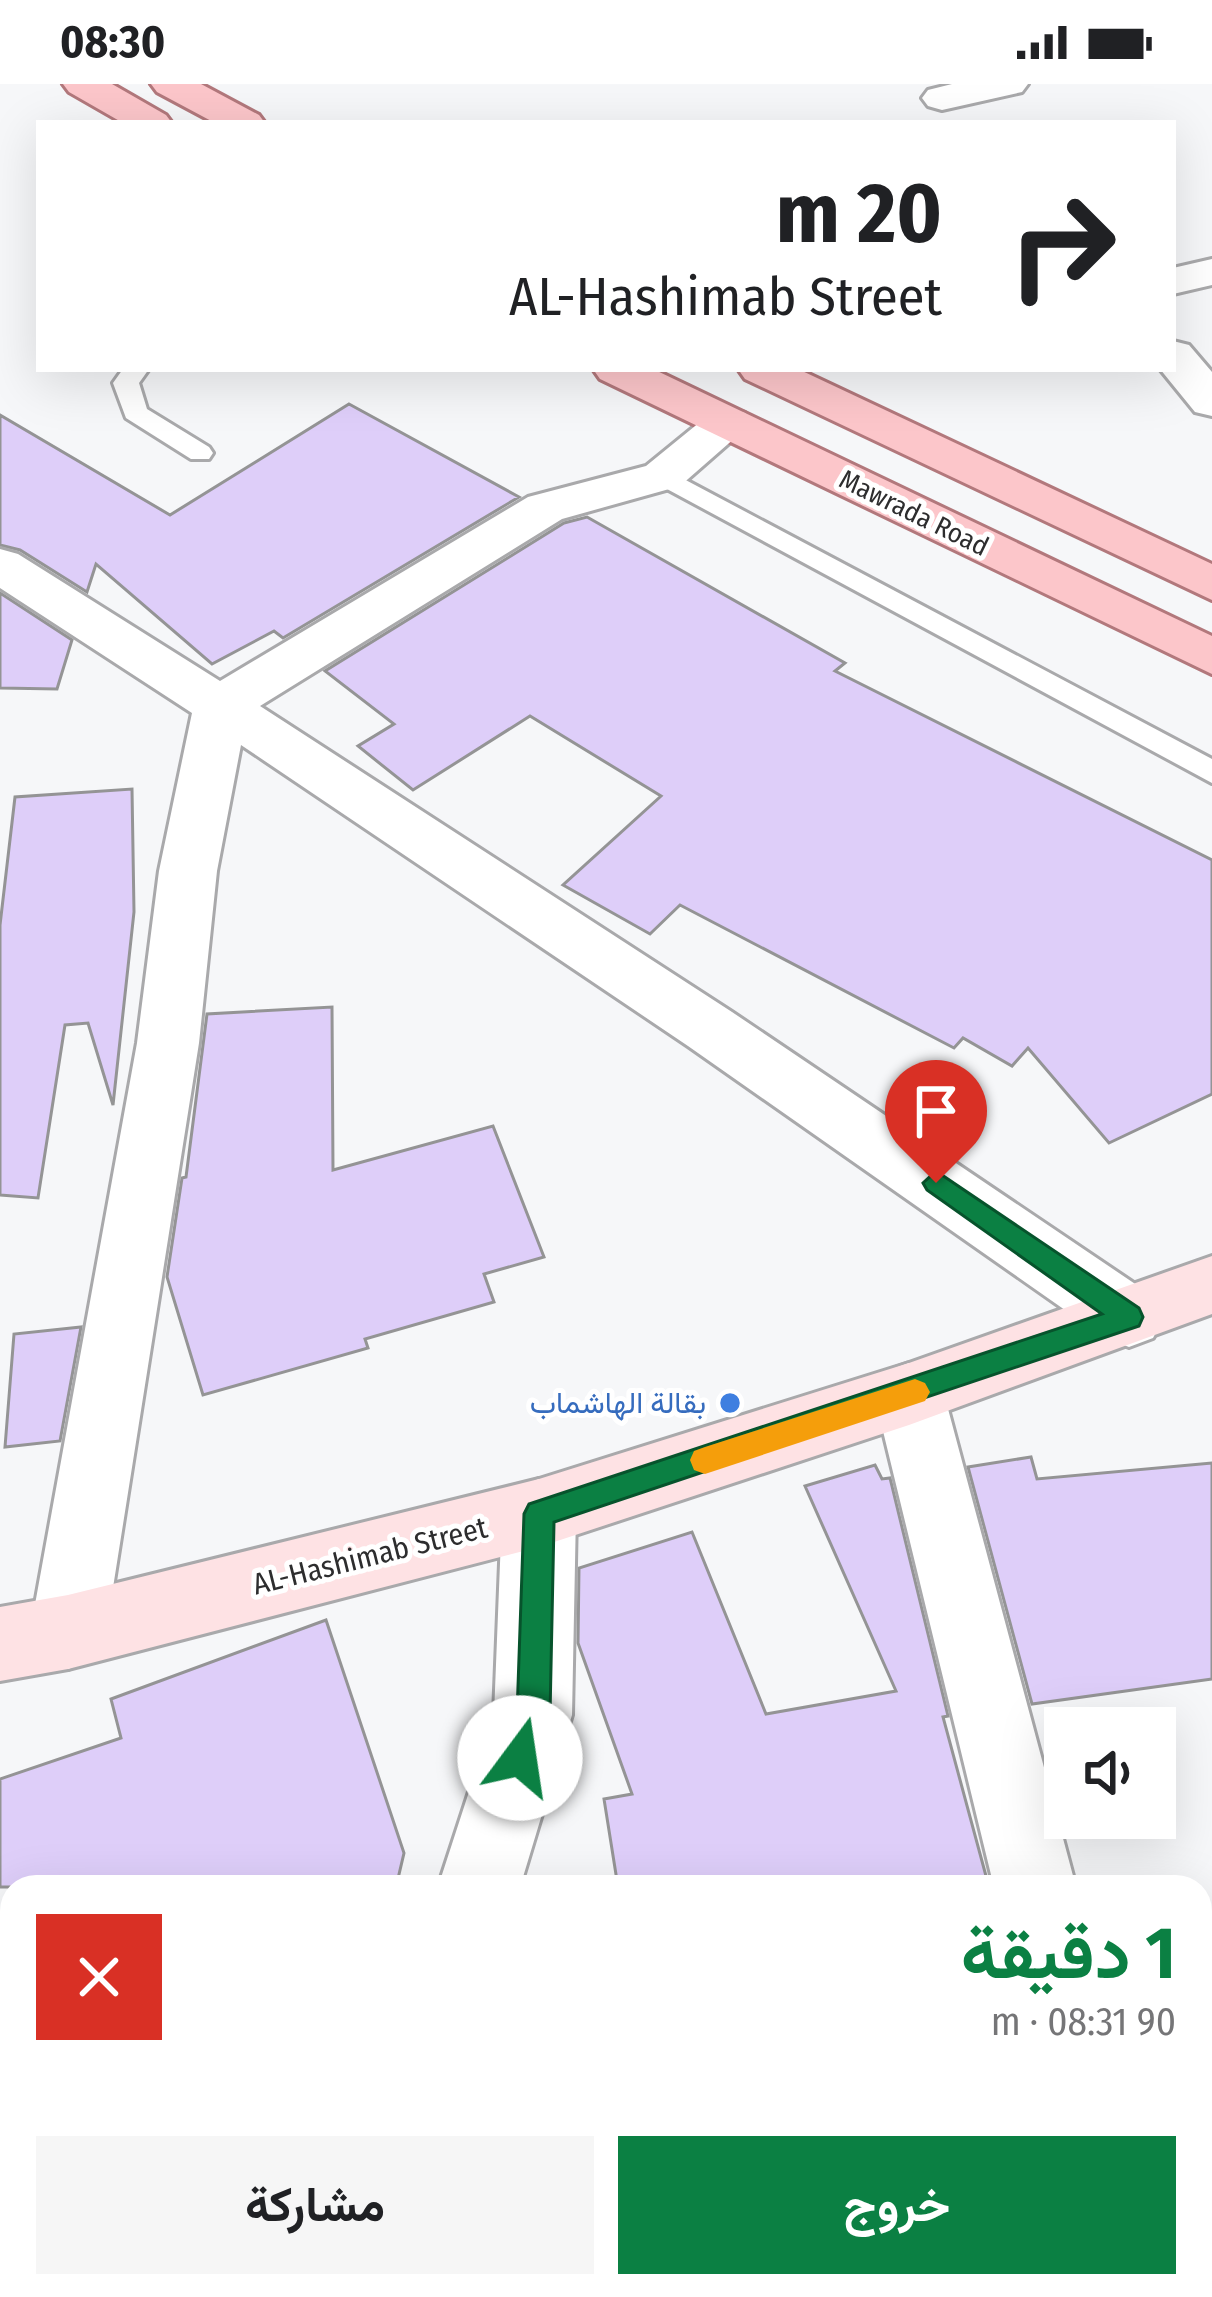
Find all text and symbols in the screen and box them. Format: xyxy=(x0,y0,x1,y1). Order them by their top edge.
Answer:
text: 08:30 xyxy=(60,15,165,69)
text: 20 m xyxy=(776,163,942,264)
icon: right xyxy=(984,168,1140,324)
text: AL-Hashimab Street xyxy=(509,265,942,329)
street label: Mawrada Road xyxy=(834,463,994,563)
pin xyxy=(885,1060,987,1183)
icon: arrive xyxy=(903,1078,969,1144)
place label: بقالة الهاشماب xyxy=(530,1385,706,1421)
marker: بقالة الهاشماب xyxy=(717,1390,743,1416)
street label: AL-Hashimab Street xyxy=(249,1509,491,1603)
position arrow xyxy=(457,1695,583,1821)
map controls xyxy=(1044,1707,1176,1839)
button: sound xyxy=(1044,1707,1176,1839)
text: 1 دقيقة xyxy=(961,1911,1176,1997)
button: close xyxy=(36,1914,162,2040)
text: 90 m · 08:31 xyxy=(991,1999,1176,2045)
button: مشاركة xyxy=(36,2136,594,2274)
button: خروج xyxy=(618,2136,1176,2274)

